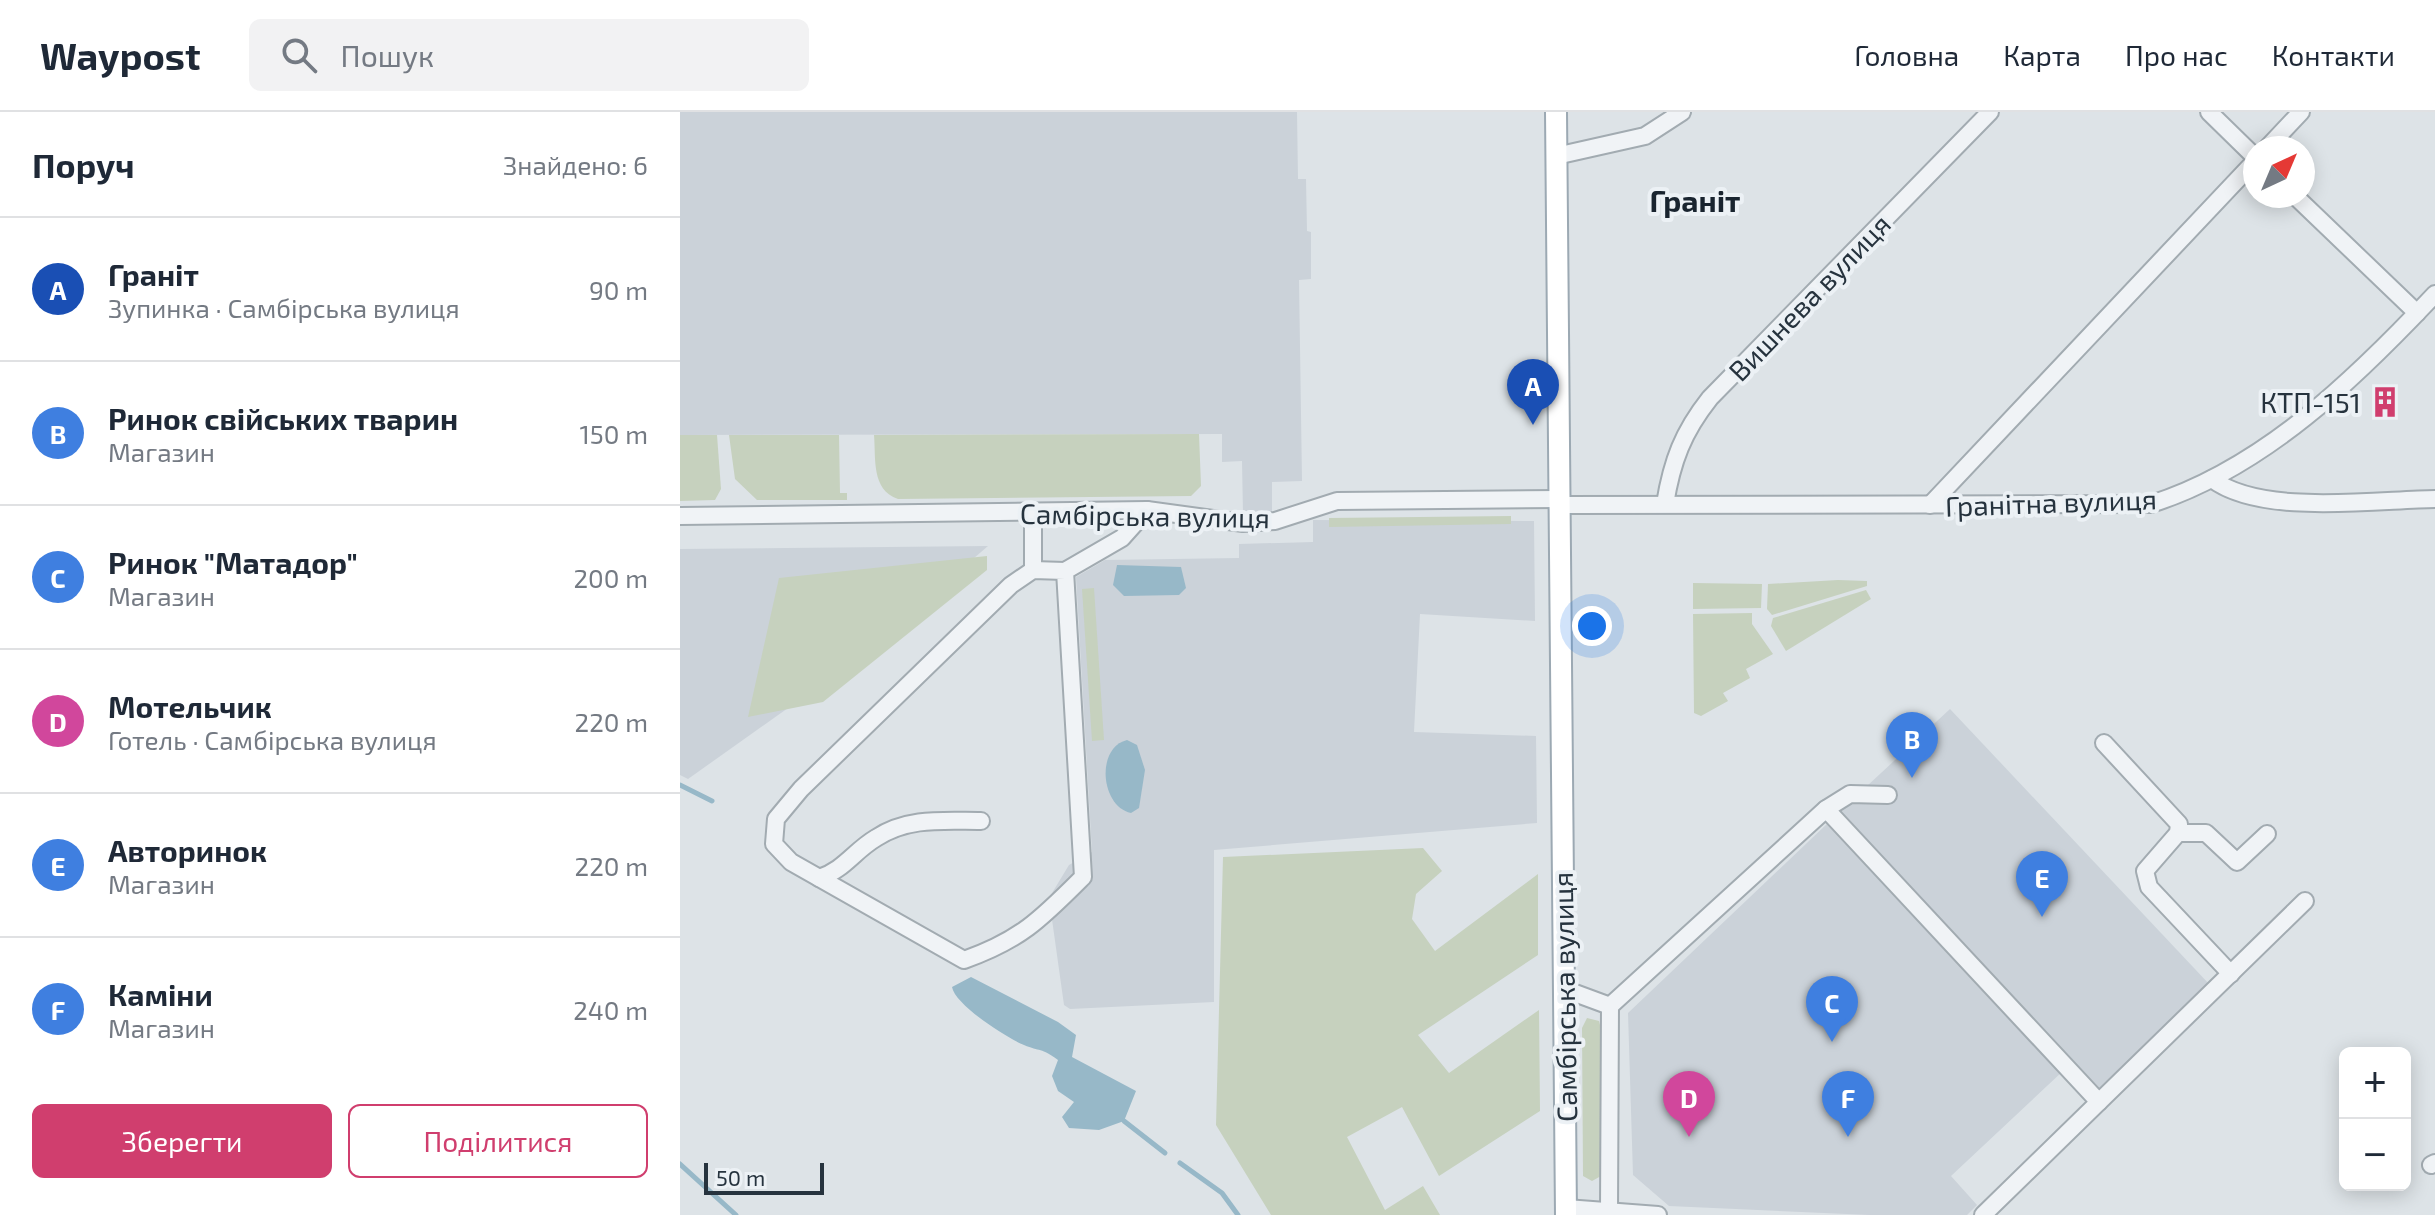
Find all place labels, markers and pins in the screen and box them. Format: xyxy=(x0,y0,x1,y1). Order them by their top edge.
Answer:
pin: A xyxy=(1507,359,1559,425)
place label: КТП-151 xyxy=(2260,385,2361,419)
building icon: КТП-151 xyxy=(2368,385,2402,419)
pin: B xyxy=(1886,712,1938,778)
pin: E xyxy=(2016,851,2068,917)
pin: C xyxy=(1806,976,1858,1042)
pin: D xyxy=(1663,1071,1715,1137)
pin: F xyxy=(1822,1071,1874,1137)

